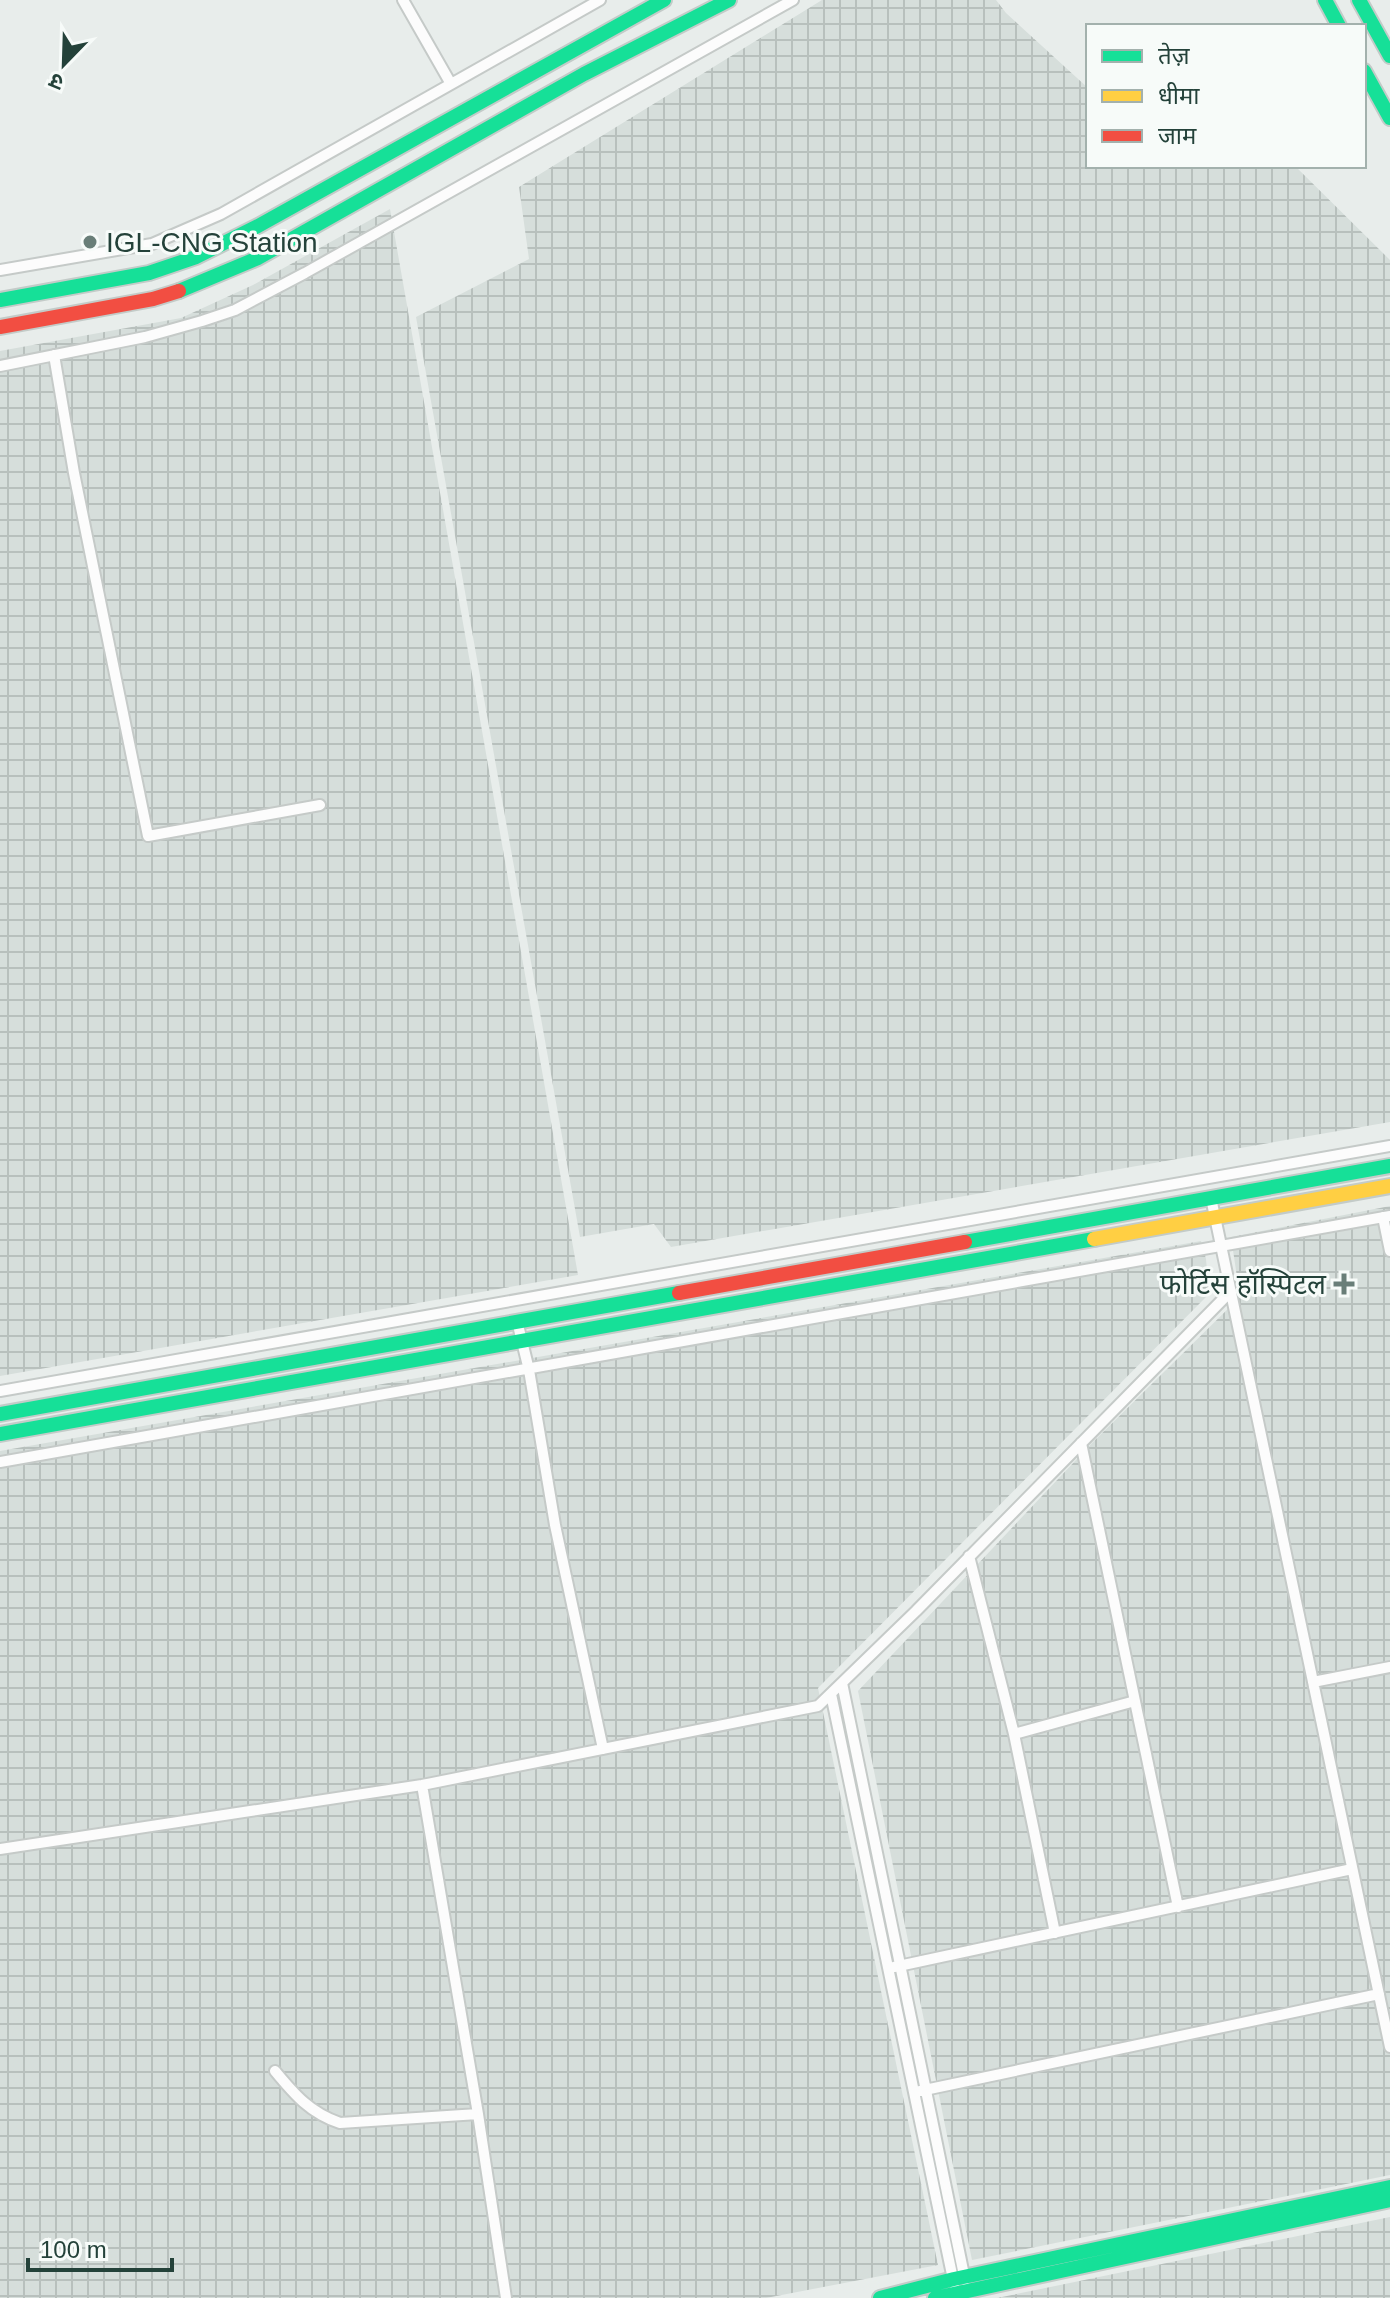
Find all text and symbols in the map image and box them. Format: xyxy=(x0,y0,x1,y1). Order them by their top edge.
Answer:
north arrow xyxy=(24,24,104,104)
legend xyxy=(1086,24,1366,168)
text: तेज़ xyxy=(1158,42,1191,69)
text: उ xyxy=(45,67,67,96)
text: धीमा xyxy=(1158,82,1200,109)
text: जाम xyxy=(1158,122,1197,149)
place label: IGL-CNG Station xyxy=(106,227,318,258)
marker: IGL-CNG Station xyxy=(81,233,99,251)
place label: फोर्टिस हॉस्पिटल xyxy=(1160,1268,1327,1300)
marker: फोर्टिस हॉस्पिटल xyxy=(1333,1273,1355,1295)
scale bar xyxy=(28,2222,172,2272)
text: 100 m xyxy=(40,2236,107,2263)

